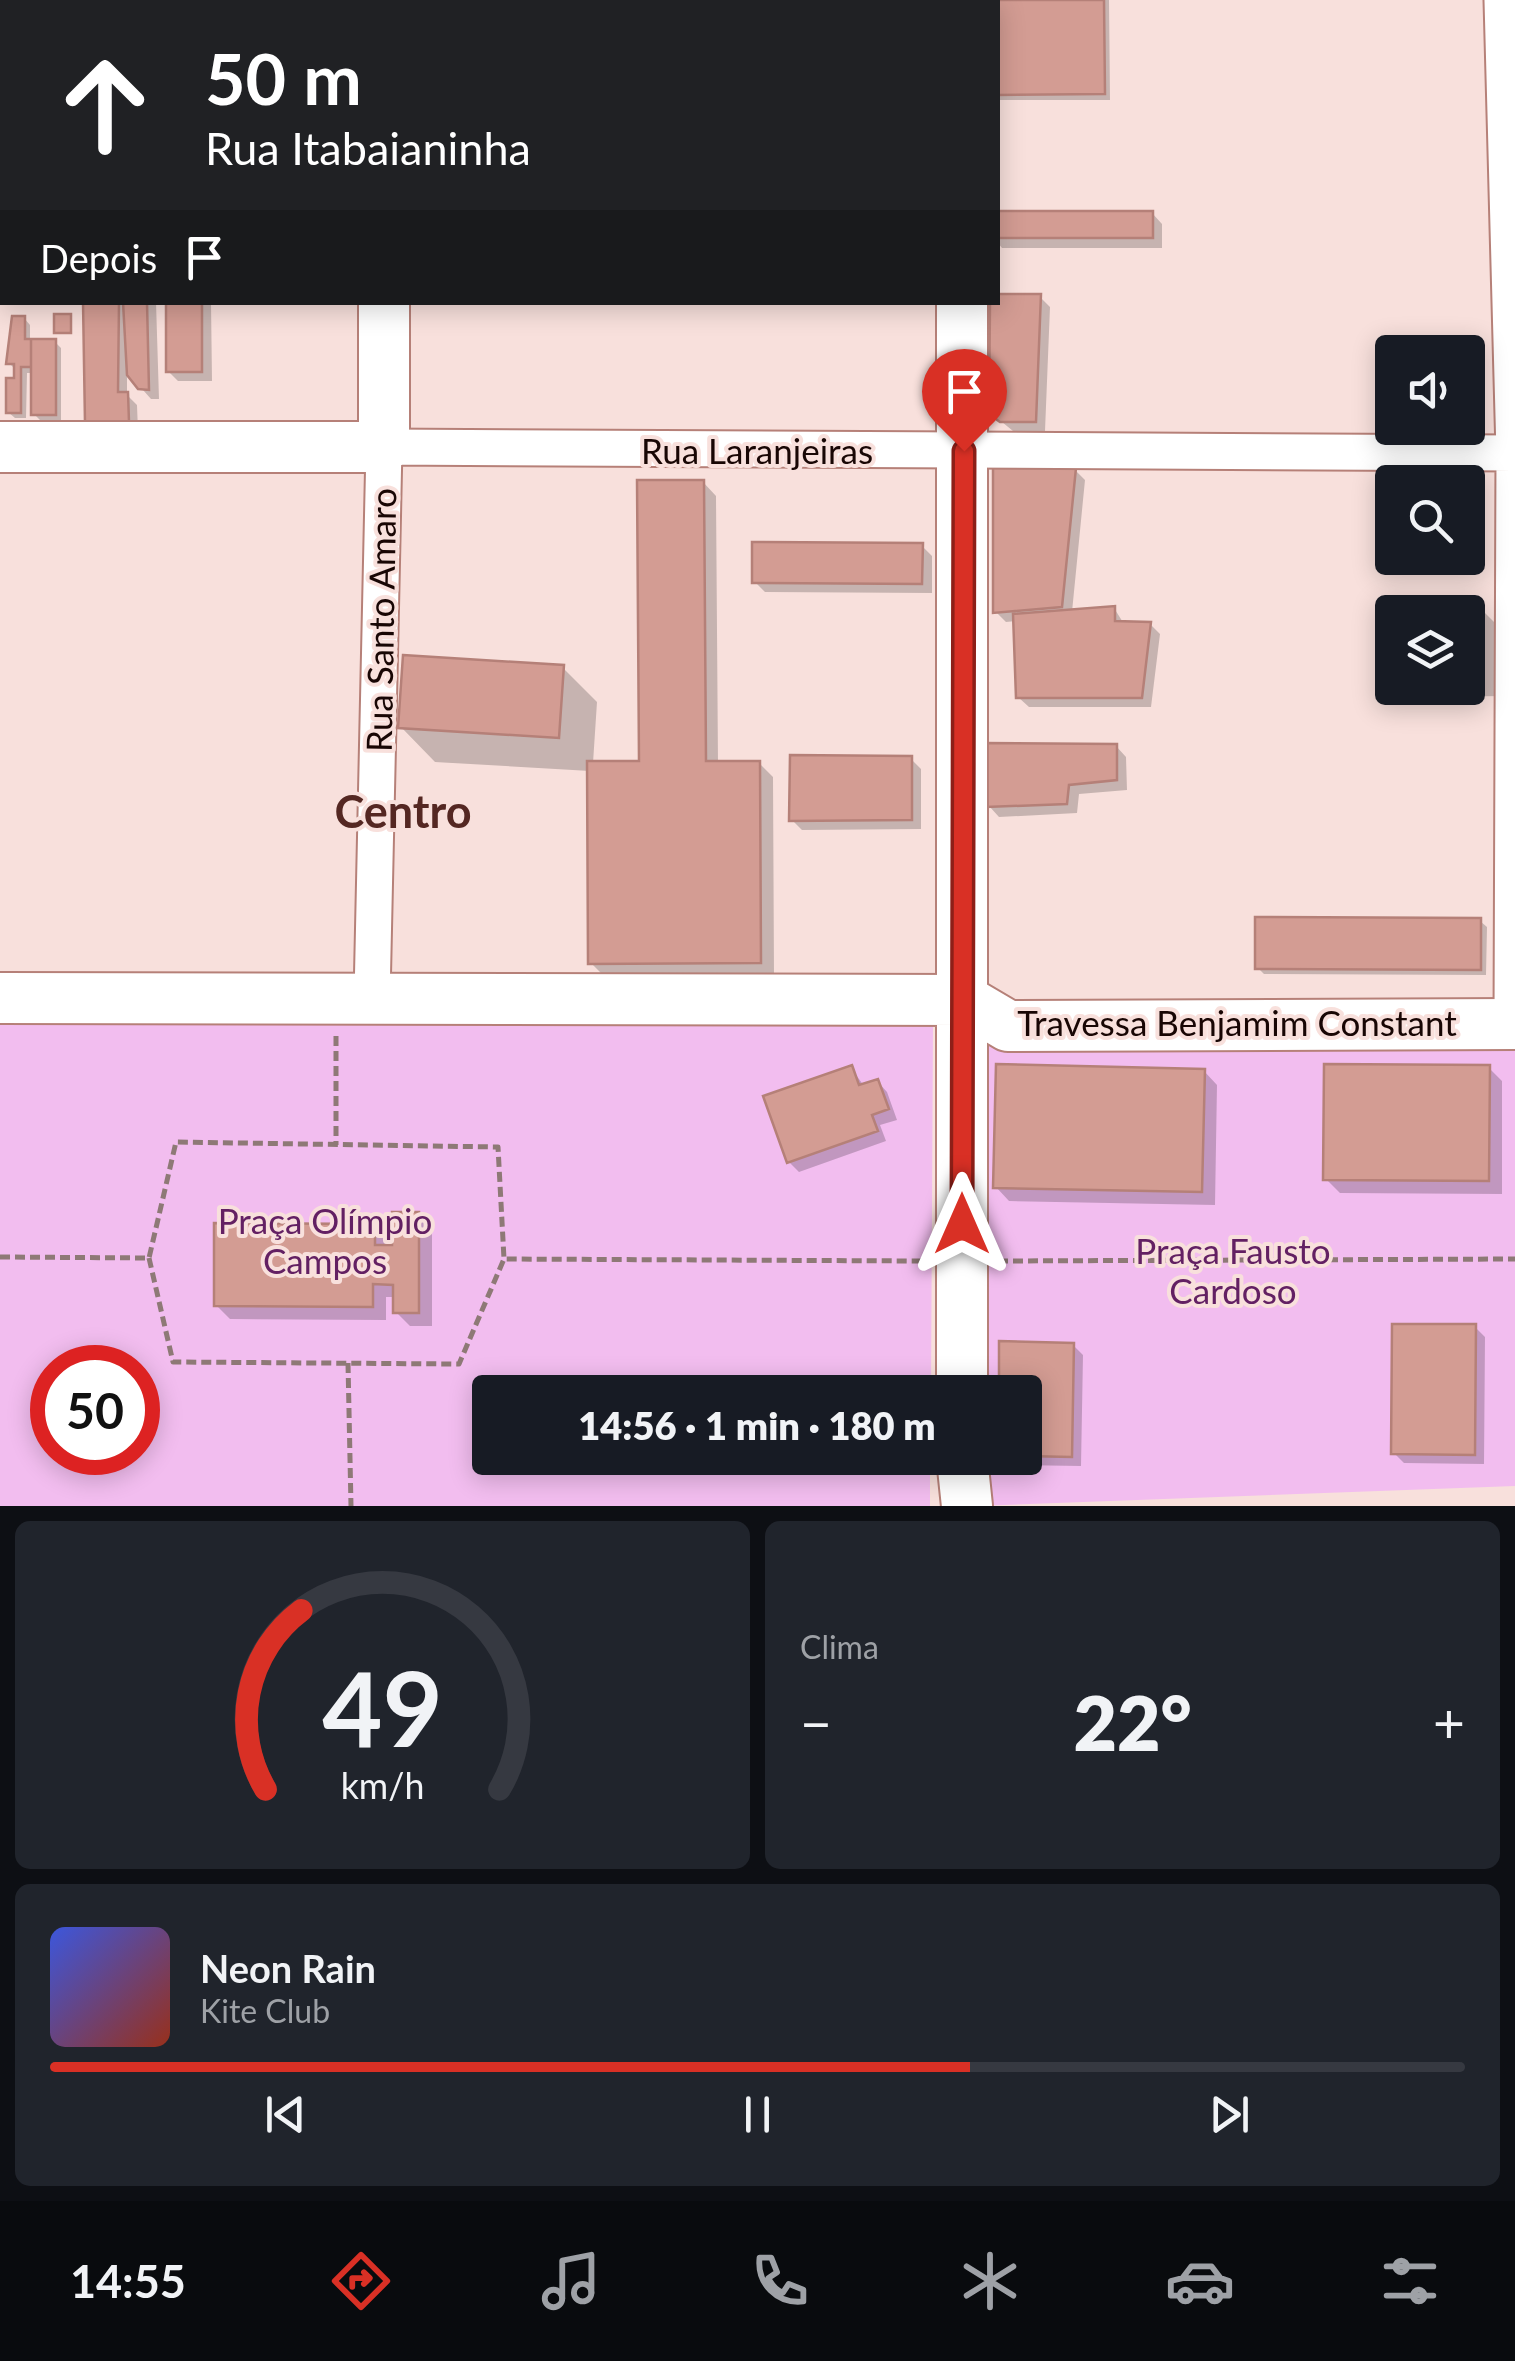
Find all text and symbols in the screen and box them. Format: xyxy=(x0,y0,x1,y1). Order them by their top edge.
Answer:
text: 50 m xyxy=(205,36,362,120)
icon: ahead xyxy=(40,40,170,170)
text: Rua Itabaianinha xyxy=(205,121,531,175)
icon: arrive xyxy=(177,230,232,285)
text: Depois xyxy=(40,235,157,281)
map controls xyxy=(1375,335,1485,705)
button: sound xyxy=(1375,335,1485,445)
pin xyxy=(922,349,1007,452)
icon: arrive xyxy=(937,364,992,419)
street label: Rua Laranjeiras xyxy=(641,429,873,471)
button: search xyxy=(1375,465,1485,575)
street label: Rua Santo Amaro xyxy=(357,488,403,752)
button: layers xyxy=(1375,595,1485,705)
district label: Centro xyxy=(334,784,472,838)
street label: Travessa Benjamim Constant xyxy=(1017,1001,1457,1043)
position arrow xyxy=(910,1172,1014,1276)
park label: Praça Olímpio Campos xyxy=(218,1199,432,1281)
park label: Praça Fausto Cardoso xyxy=(1135,1229,1331,1311)
speed limit sign: 50 xyxy=(30,1345,160,1475)
text: 14:56 · 1 min · 180 m xyxy=(578,1402,936,1448)
text: Clima xyxy=(800,1627,879,1666)
text: 49 xyxy=(322,1644,443,1769)
text: 22° xyxy=(1073,1677,1192,1767)
text: − xyxy=(800,1689,832,1755)
text: + xyxy=(1433,1689,1465,1755)
text: km/h xyxy=(341,1764,424,1807)
text: Neon Rain xyxy=(200,1945,376,1991)
text: Kite Club xyxy=(200,1991,330,2030)
icon: previous xyxy=(258,2087,313,2142)
icon: pause xyxy=(730,2087,785,2142)
icon: next xyxy=(1202,2087,1257,2142)
icon: directions xyxy=(326,2246,396,2316)
icon: music xyxy=(536,2246,606,2316)
icon: phone xyxy=(745,2246,815,2316)
icon: climate xyxy=(955,2246,1025,2316)
icon: car xyxy=(1165,2246,1235,2316)
icon: filters xyxy=(1375,2246,1445,2316)
text: 14:55 xyxy=(70,2254,186,2308)

